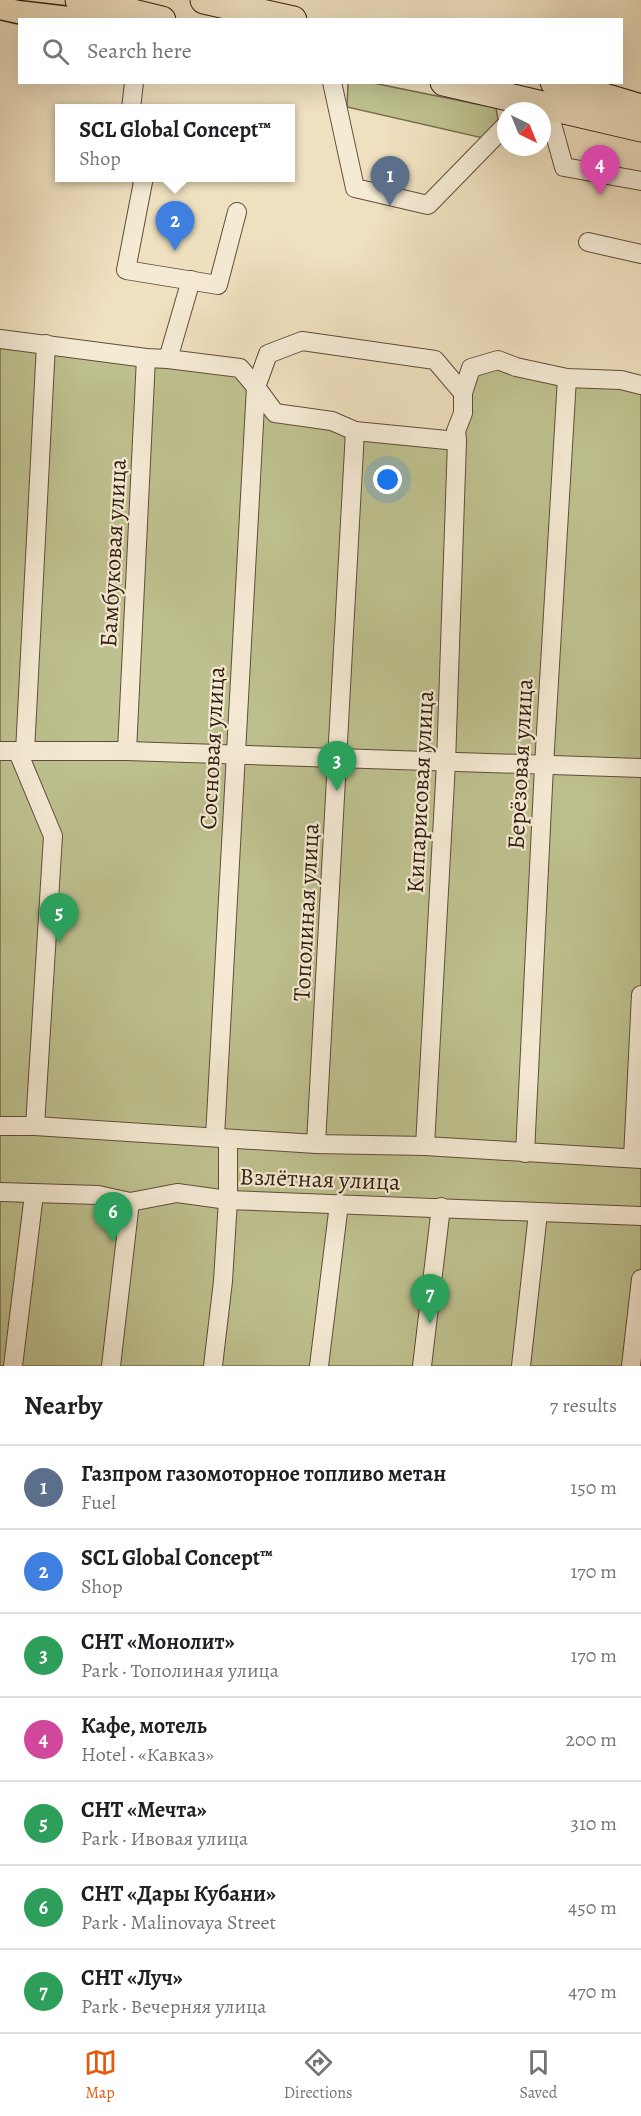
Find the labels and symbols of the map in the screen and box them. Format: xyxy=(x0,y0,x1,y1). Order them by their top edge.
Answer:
north arrow xyxy=(497,102,551,156)
pin: 4 xyxy=(580,146,620,195)
pin: 1 xyxy=(370,156,410,206)
pin: 2 xyxy=(156,202,195,251)
street label: Бамбуковая улица xyxy=(92,458,134,648)
your location xyxy=(373,465,402,494)
street label: Сосновая улица xyxy=(192,666,232,830)
street label: Берёзовая улица xyxy=(500,678,540,850)
street label: Кипарисовая улица xyxy=(399,690,441,894)
pin: 3 xyxy=(318,742,356,791)
street label: Тополиная улица xyxy=(285,822,327,1002)
pin: 5 xyxy=(40,894,78,943)
street label: Взлётная улица xyxy=(239,1160,401,1198)
pin: 6 xyxy=(94,1192,132,1242)
pin: 7 xyxy=(410,1274,450,1324)

